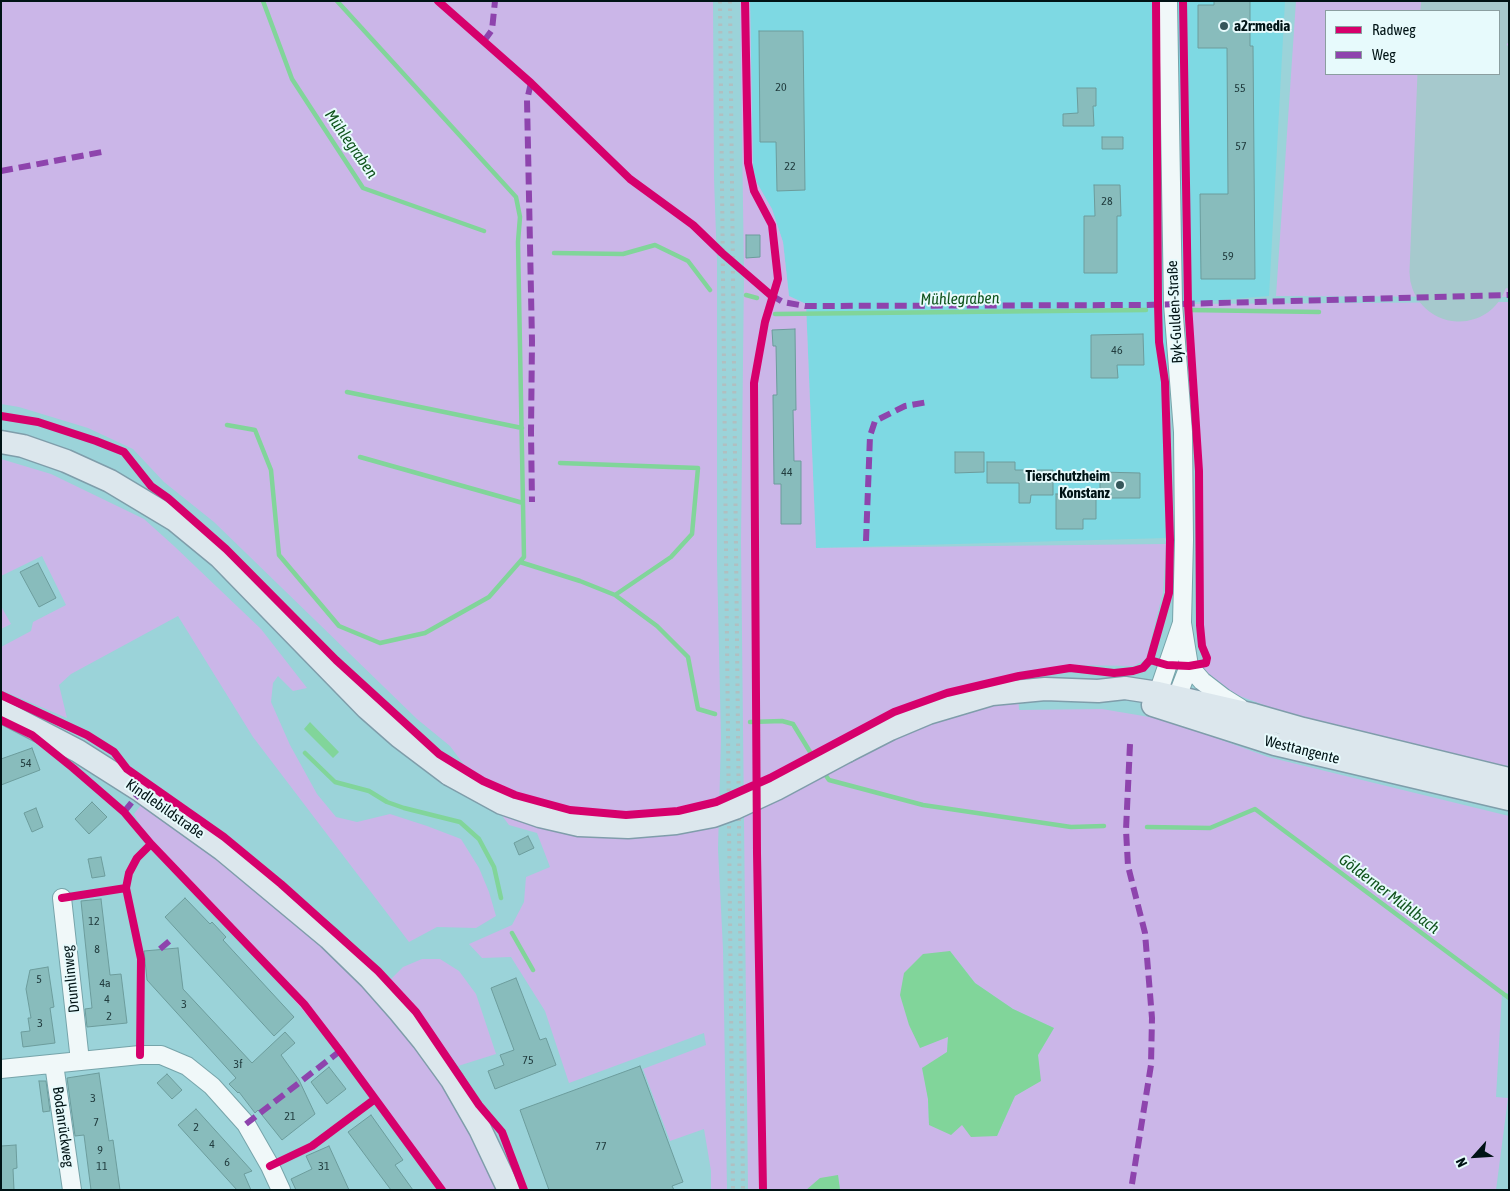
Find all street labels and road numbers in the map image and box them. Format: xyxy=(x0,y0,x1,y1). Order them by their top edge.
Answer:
street label: Byk-Gulden-Straße xyxy=(1163,260,1187,364)
street label: Westtangente xyxy=(1263,732,1341,768)
street label: Kindlebildstraße xyxy=(122,775,208,843)
street label: Drumlinweg xyxy=(59,944,83,1014)
street label: Bodanrückweg xyxy=(48,1085,78,1169)

